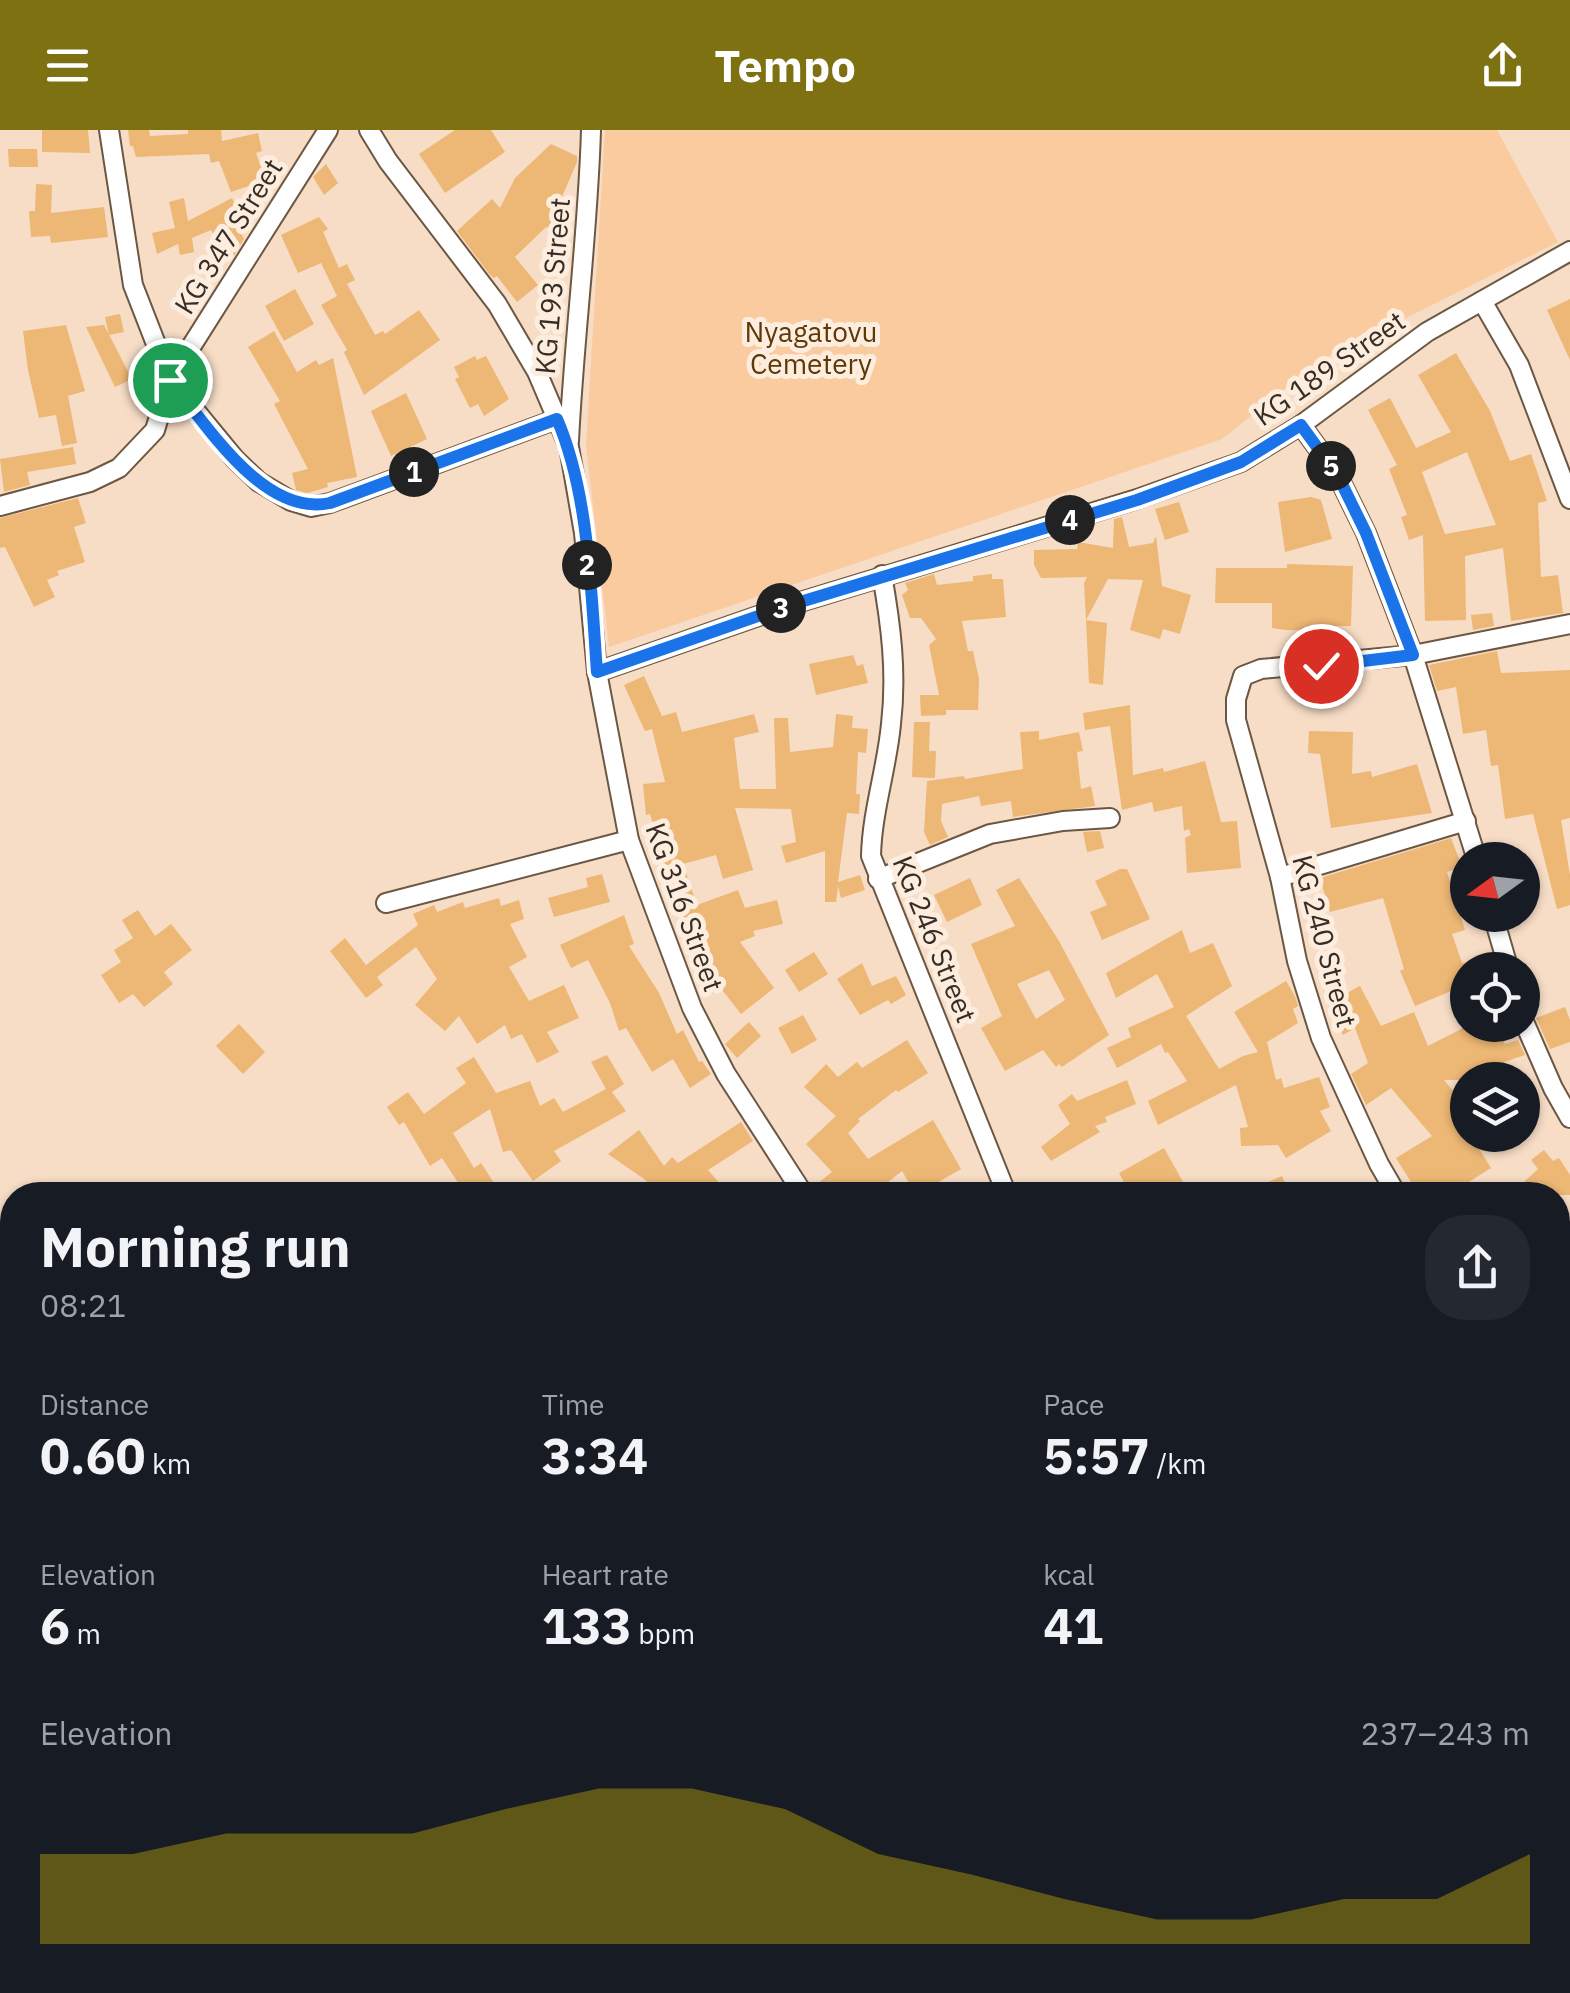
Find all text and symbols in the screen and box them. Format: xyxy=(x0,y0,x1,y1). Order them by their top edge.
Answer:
text: Tempo xyxy=(714,36,856,94)
icon: menu xyxy=(40,38,95,93)
icon: share xyxy=(1475,38,1530,93)
street label: KG 347 Street xyxy=(165,151,291,321)
street label: KG 193 Street xyxy=(526,196,578,376)
street label: KG 189 Street xyxy=(1246,302,1412,434)
park label: Nyagatovu Cemetery xyxy=(745,313,877,382)
pin xyxy=(128,338,213,423)
icon: arrive xyxy=(143,353,198,408)
pin: 5 xyxy=(1306,441,1356,491)
pin: 1 xyxy=(389,447,439,497)
text: 5 xyxy=(1323,447,1339,484)
text: 1 xyxy=(406,453,422,490)
pin: 4 xyxy=(1045,495,1095,545)
text: 4 xyxy=(1062,501,1078,538)
pin: 2 xyxy=(562,540,612,590)
text: 2 xyxy=(579,546,595,583)
pin: 3 xyxy=(756,583,806,633)
text: 3 xyxy=(773,589,789,626)
pin xyxy=(1279,624,1364,709)
icon: check xyxy=(1294,639,1349,694)
street label: KG 316 Street xyxy=(637,818,733,996)
north arrow xyxy=(1450,842,1540,932)
map controls xyxy=(1450,842,1540,1152)
street label: KG 246 Street xyxy=(885,850,985,1028)
street label: KG 240 Street xyxy=(1284,851,1366,1031)
button: locate xyxy=(1450,952,1540,1042)
button: layers xyxy=(1450,1062,1540,1152)
text: Morning run xyxy=(40,1211,351,1282)
button: share xyxy=(1425,1215,1530,1320)
text: 08:21 xyxy=(40,1284,126,1326)
text: Distance xyxy=(40,1386,149,1423)
text: Time xyxy=(542,1386,605,1423)
text: Pace xyxy=(1043,1386,1104,1423)
text: 0.60 xyxy=(40,1423,146,1488)
text: 3:34 xyxy=(542,1423,648,1488)
text: 5:57 xyxy=(1043,1423,1150,1488)
text: km xyxy=(146,1445,191,1482)
text: /km xyxy=(1150,1445,1206,1482)
text: Elevation xyxy=(40,1556,156,1593)
text: Heart rate xyxy=(542,1556,669,1593)
text: kcal xyxy=(1043,1556,1094,1593)
text: 6 xyxy=(40,1593,70,1658)
text: 133 xyxy=(542,1593,632,1658)
text: 41 xyxy=(1043,1593,1103,1658)
text: m xyxy=(70,1615,101,1652)
text: bpm xyxy=(632,1615,695,1652)
text: Elevation xyxy=(40,1712,173,1754)
text: 237–243 m xyxy=(1360,1712,1530,1754)

